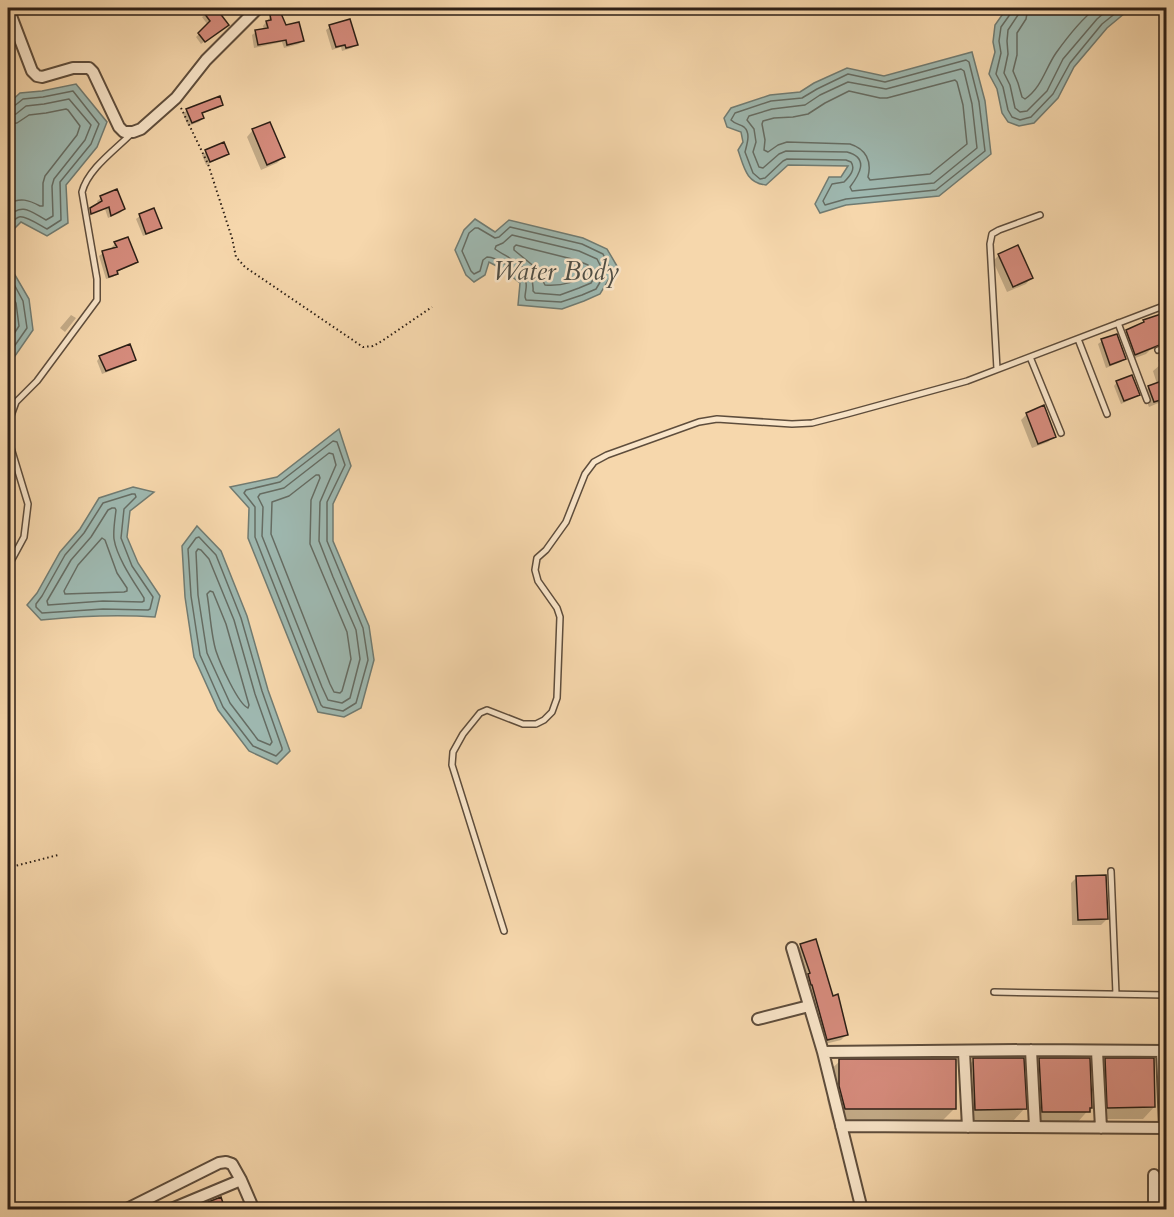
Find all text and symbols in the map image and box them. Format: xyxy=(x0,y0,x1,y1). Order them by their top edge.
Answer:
water label: Water Body xyxy=(493,253,619,290)

